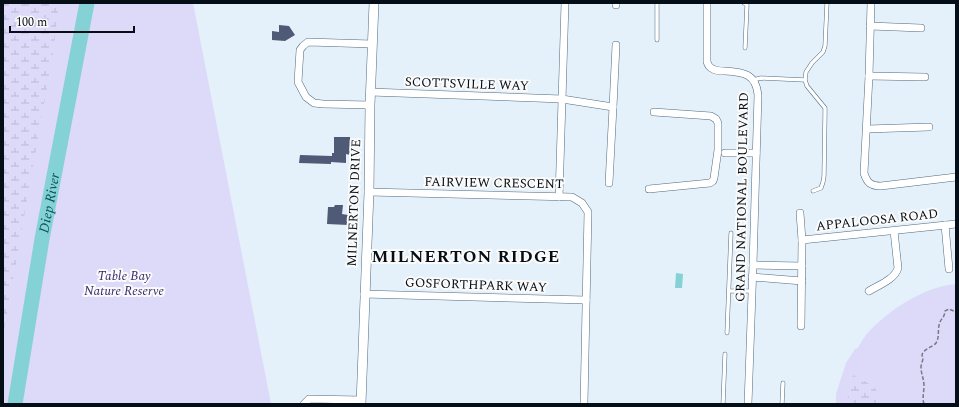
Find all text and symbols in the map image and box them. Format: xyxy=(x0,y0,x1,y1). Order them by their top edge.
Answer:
scale bar xyxy=(10,8,134,34)
text: 100 m xyxy=(16,13,47,32)
street label: SCOTTSVILLE WAY xyxy=(405,72,529,96)
street label: GRAND NATIONAL BOULEVARD xyxy=(730,92,754,302)
street label: MILNERTON DRIVE xyxy=(342,139,366,267)
water label: Diep River xyxy=(33,171,65,235)
street label: FAIRVIEW CRESCENT xyxy=(424,172,564,194)
street label: APPALOOSA ROAD xyxy=(815,204,939,236)
district label: MILNERTON RIDGE xyxy=(372,244,560,270)
park label: Table Bay Nature Reserve xyxy=(84,266,164,301)
street label: GOSFORTHPARK WAY xyxy=(405,273,547,297)

